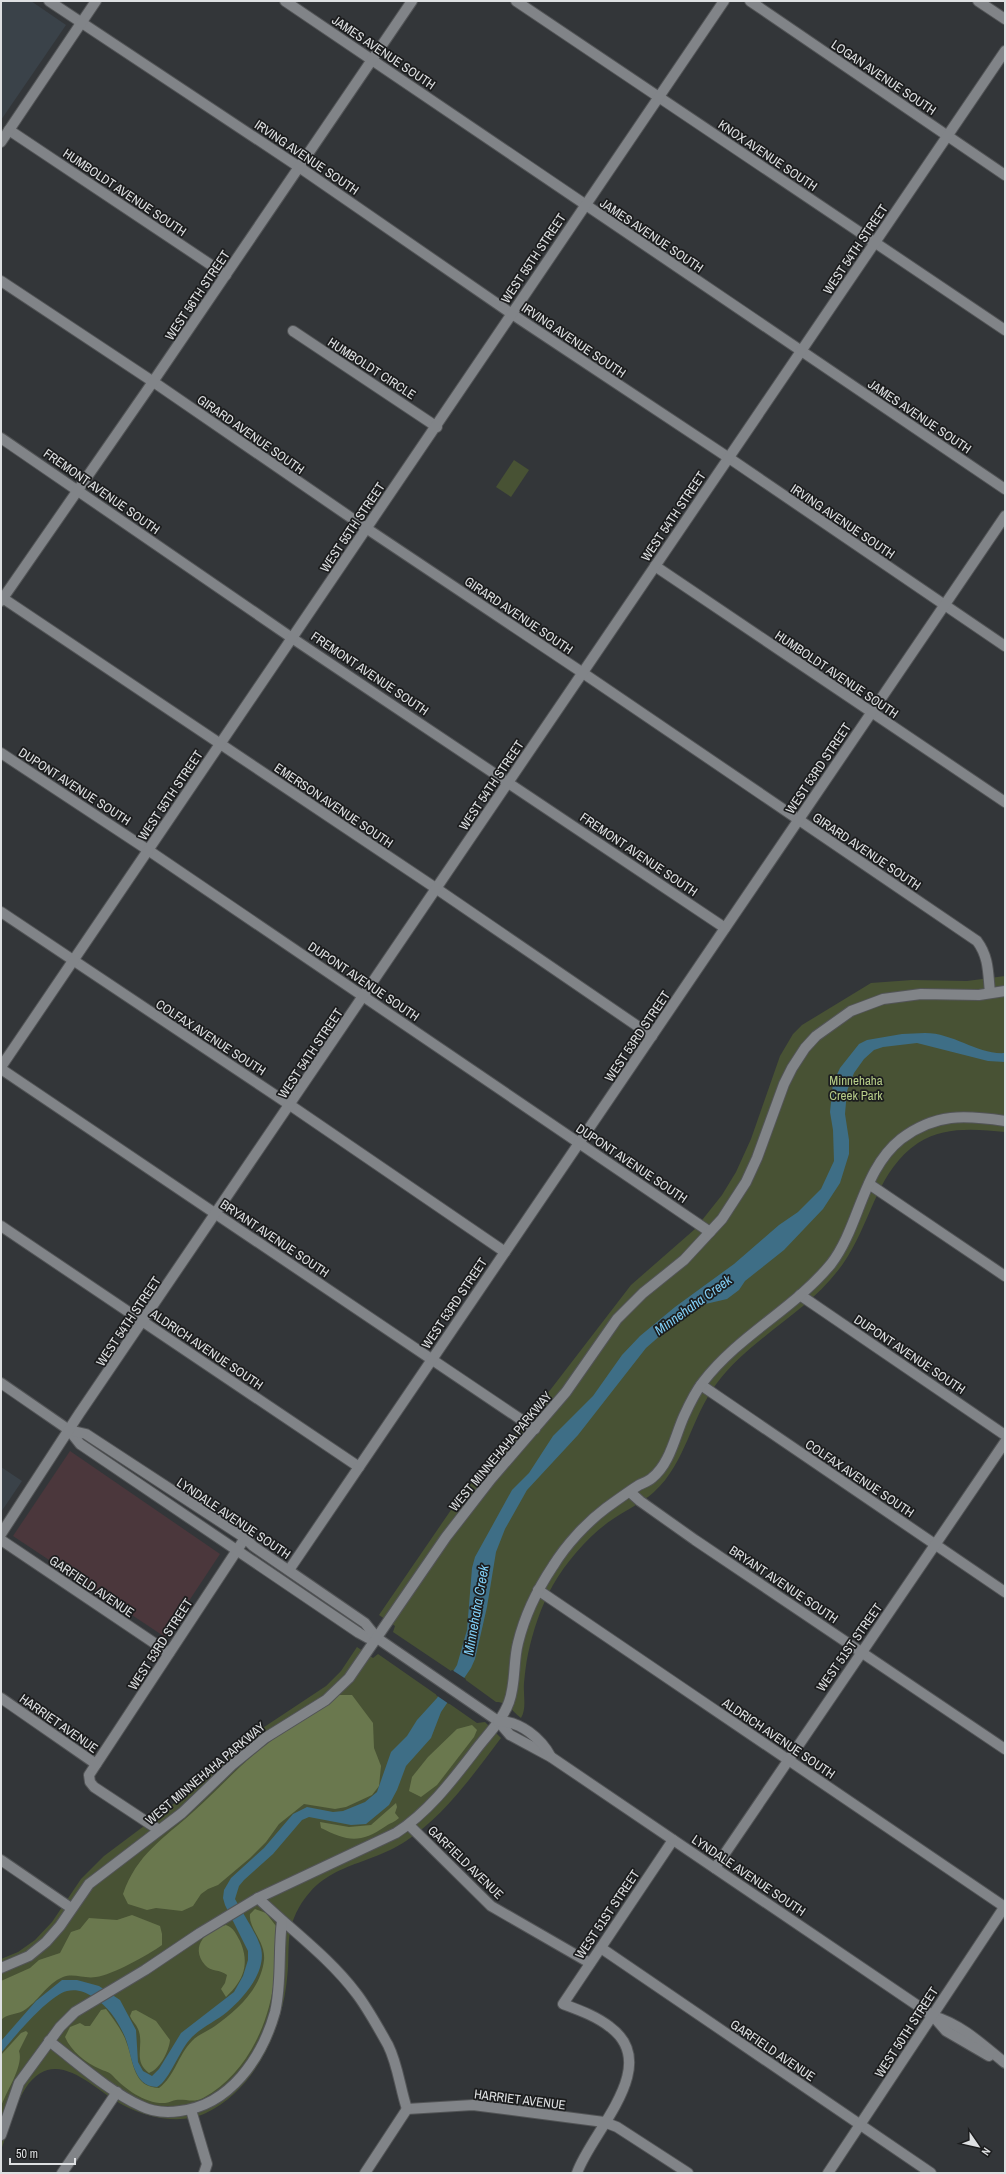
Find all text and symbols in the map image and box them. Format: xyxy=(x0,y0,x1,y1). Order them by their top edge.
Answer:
street label: JAMES AVENUE SOUTH xyxy=(329,11,439,93)
street label: LOGAN AVENUE SOUTH xyxy=(828,36,939,119)
street label: IRVING AVENUE SOUTH xyxy=(251,116,362,199)
street label: KNOX AVENUE SOUTH xyxy=(715,116,821,195)
street label: HUMBOLDT AVENUE SOUTH xyxy=(60,145,190,240)
street label: JAMES AVENUE SOUTH xyxy=(597,194,707,276)
street label: WEST 54TH STREET xyxy=(819,201,892,297)
street label: WEST 55TH STREET xyxy=(497,210,570,306)
street label: WEST 56TH STREET xyxy=(161,247,234,343)
street label: IRVING AVENUE SOUTH xyxy=(518,299,629,382)
street label: HUMBOLDT CIRCLE xyxy=(324,334,419,403)
street label: JAMES AVENUE SOUTH xyxy=(865,375,975,457)
street label: GIRARD AVENUE SOUTH xyxy=(194,391,308,478)
street label: FREMONT AVENUE SOUTH xyxy=(40,445,163,538)
street label: WEST 54TH STREET xyxy=(637,468,710,564)
street label: WEST 55TH STREET xyxy=(316,479,389,575)
street label: IRVING AVENUE SOUTH xyxy=(787,480,898,563)
street label: GIRARD AVENUE SOUTH xyxy=(461,573,576,658)
street label: HUMBOLDT AVENUE SOUTH xyxy=(772,627,902,722)
street label: FREMONT AVENUE SOUTH xyxy=(308,628,432,719)
street label: WEST 53RD STREET xyxy=(782,719,855,817)
street label: WEST 54TH STREET xyxy=(455,737,528,833)
street label: DUPONT AVENUE SOUTH xyxy=(15,744,134,829)
street label: WEST 55TH STREET xyxy=(134,747,207,843)
street label: EMERSON AVENUE SOUTH xyxy=(271,759,396,851)
street label: FREMONT AVENUE SOUTH xyxy=(577,809,701,900)
street label: GIRARD AVENUE SOUTH xyxy=(809,809,924,894)
street label: DUPONT AVENUE SOUTH xyxy=(305,938,423,1025)
street label: WEST 53RD STREET xyxy=(601,987,674,1085)
street label: COLFAX AVENUE SOUTH xyxy=(153,995,269,1079)
street label: WEST 54TH STREET xyxy=(274,1005,347,1101)
park label: Minnehaha Creek Park xyxy=(829,1072,883,1104)
street label: DUPONT AVENUE SOUTH xyxy=(573,1120,691,1207)
street label: BRYANT AVENUE SOUTH xyxy=(217,1196,332,1281)
street label: WEST 53RD STREET xyxy=(418,1254,491,1352)
water label: Minnehaha Creek xyxy=(651,1270,736,1339)
street label: WEST 54TH STREET xyxy=(92,1273,165,1369)
street label: ALDRICH AVENUE SOUTH xyxy=(146,1305,266,1394)
street label: DUPONT AVENUE SOUTH xyxy=(851,1311,969,1398)
street label: WEST MINNEHAHA PARKWAY xyxy=(445,1388,556,1515)
street label: COLFAX AVENUE SOUTH xyxy=(802,1436,917,1521)
street label: LYNDALE AVENUE SOUTH xyxy=(174,1474,294,1563)
street label: BRYANT AVENUE SOUTH xyxy=(726,1542,841,1627)
street label: GARFIELD AVENUE xyxy=(46,1552,137,1621)
water label: Minnehaha Creek xyxy=(459,1562,493,1657)
street label: WEST 53RD STREET xyxy=(124,1595,197,1693)
street label: WEST 51ST STREET xyxy=(813,1599,886,1695)
street label: HARRIET AVENUE xyxy=(16,1690,101,1757)
street label: ALDRICH AVENUE SOUTH xyxy=(718,1694,838,1783)
street label: WEST MINNEHAHA PARKWAY xyxy=(142,1718,269,1829)
street label: GARFIELD AVENUE xyxy=(424,1822,507,1903)
street label: LYNDALE AVENUE SOUTH xyxy=(689,1831,809,1920)
street label: WEST 51ST STREET xyxy=(571,1866,644,1962)
street label: WEST 50TH STREET xyxy=(871,1983,942,2081)
street label: GARFIELD AVENUE xyxy=(727,2016,818,2085)
street label: HARRIET AVENUE xyxy=(473,2085,567,2114)
north arrow xyxy=(958,2126,998,2166)
scale bar xyxy=(10,2140,75,2166)
text: N xyxy=(979,2145,994,2158)
text: 50 m xyxy=(16,2146,38,2162)

